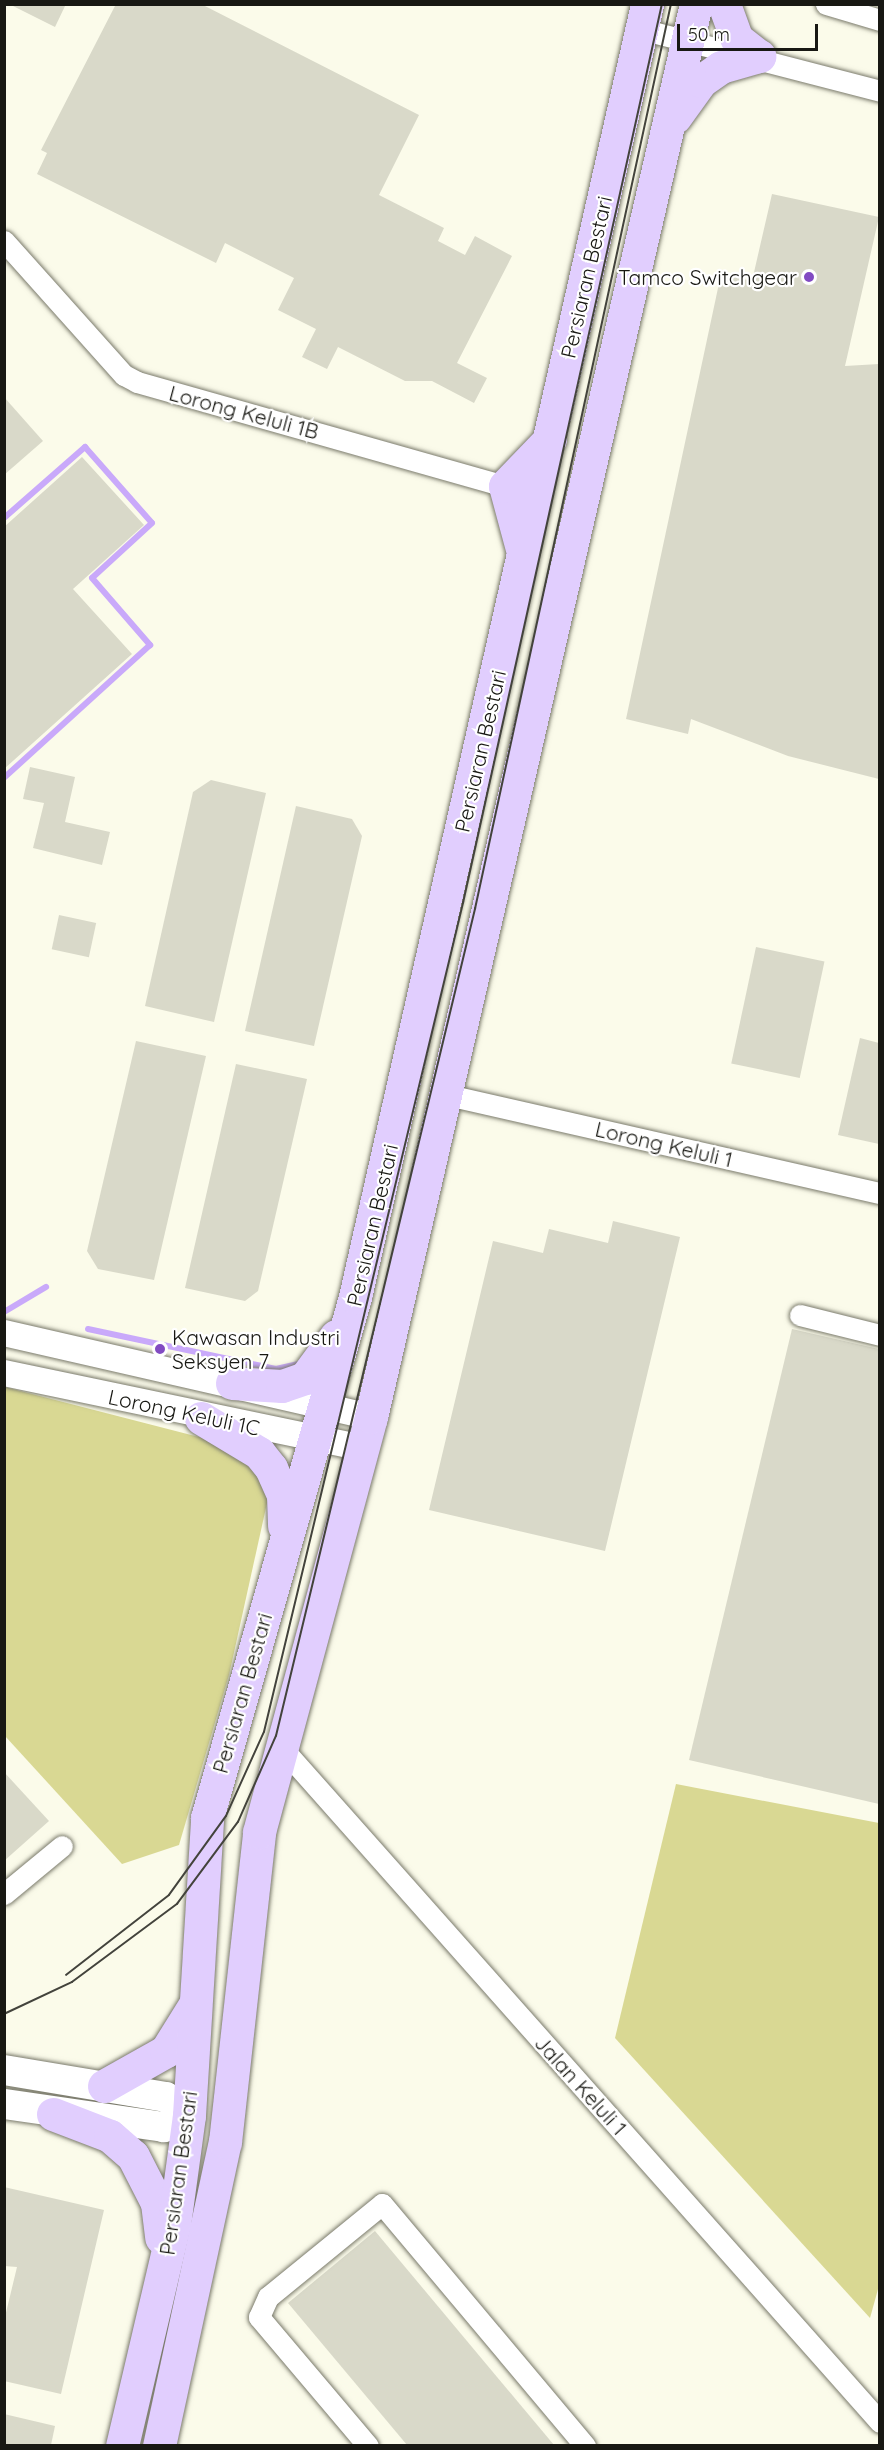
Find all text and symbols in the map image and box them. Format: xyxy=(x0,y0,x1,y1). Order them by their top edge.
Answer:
scale bar xyxy=(680,12,821,50)
text: 50 m xyxy=(688,23,730,46)
street label: Persiaran Bestari xyxy=(555,194,617,360)
place label: Tamco Switchgear xyxy=(618,264,797,290)
marker: Tamco Switchgear xyxy=(802,270,816,284)
street label: Lorong Keluli 1B xyxy=(166,380,322,444)
street label: Persiaran Bestari xyxy=(449,668,511,834)
street label: Lorong Keluli 1 xyxy=(593,1116,735,1172)
street label: Persiaran Bestari xyxy=(341,1142,403,1308)
place label: Kawasan Industri Seksyen 7 xyxy=(172,1324,340,1374)
marker: Kawasan Industri Seksyen 7 xyxy=(153,1342,167,1356)
street label: Lorong Keluli 1C xyxy=(106,1384,262,1440)
street label: Persiaran Bestari xyxy=(207,1610,277,1776)
street label: Jalan Keluli 1 xyxy=(530,2030,632,2140)
street label: Persiaran Bestari xyxy=(154,2089,202,2257)

